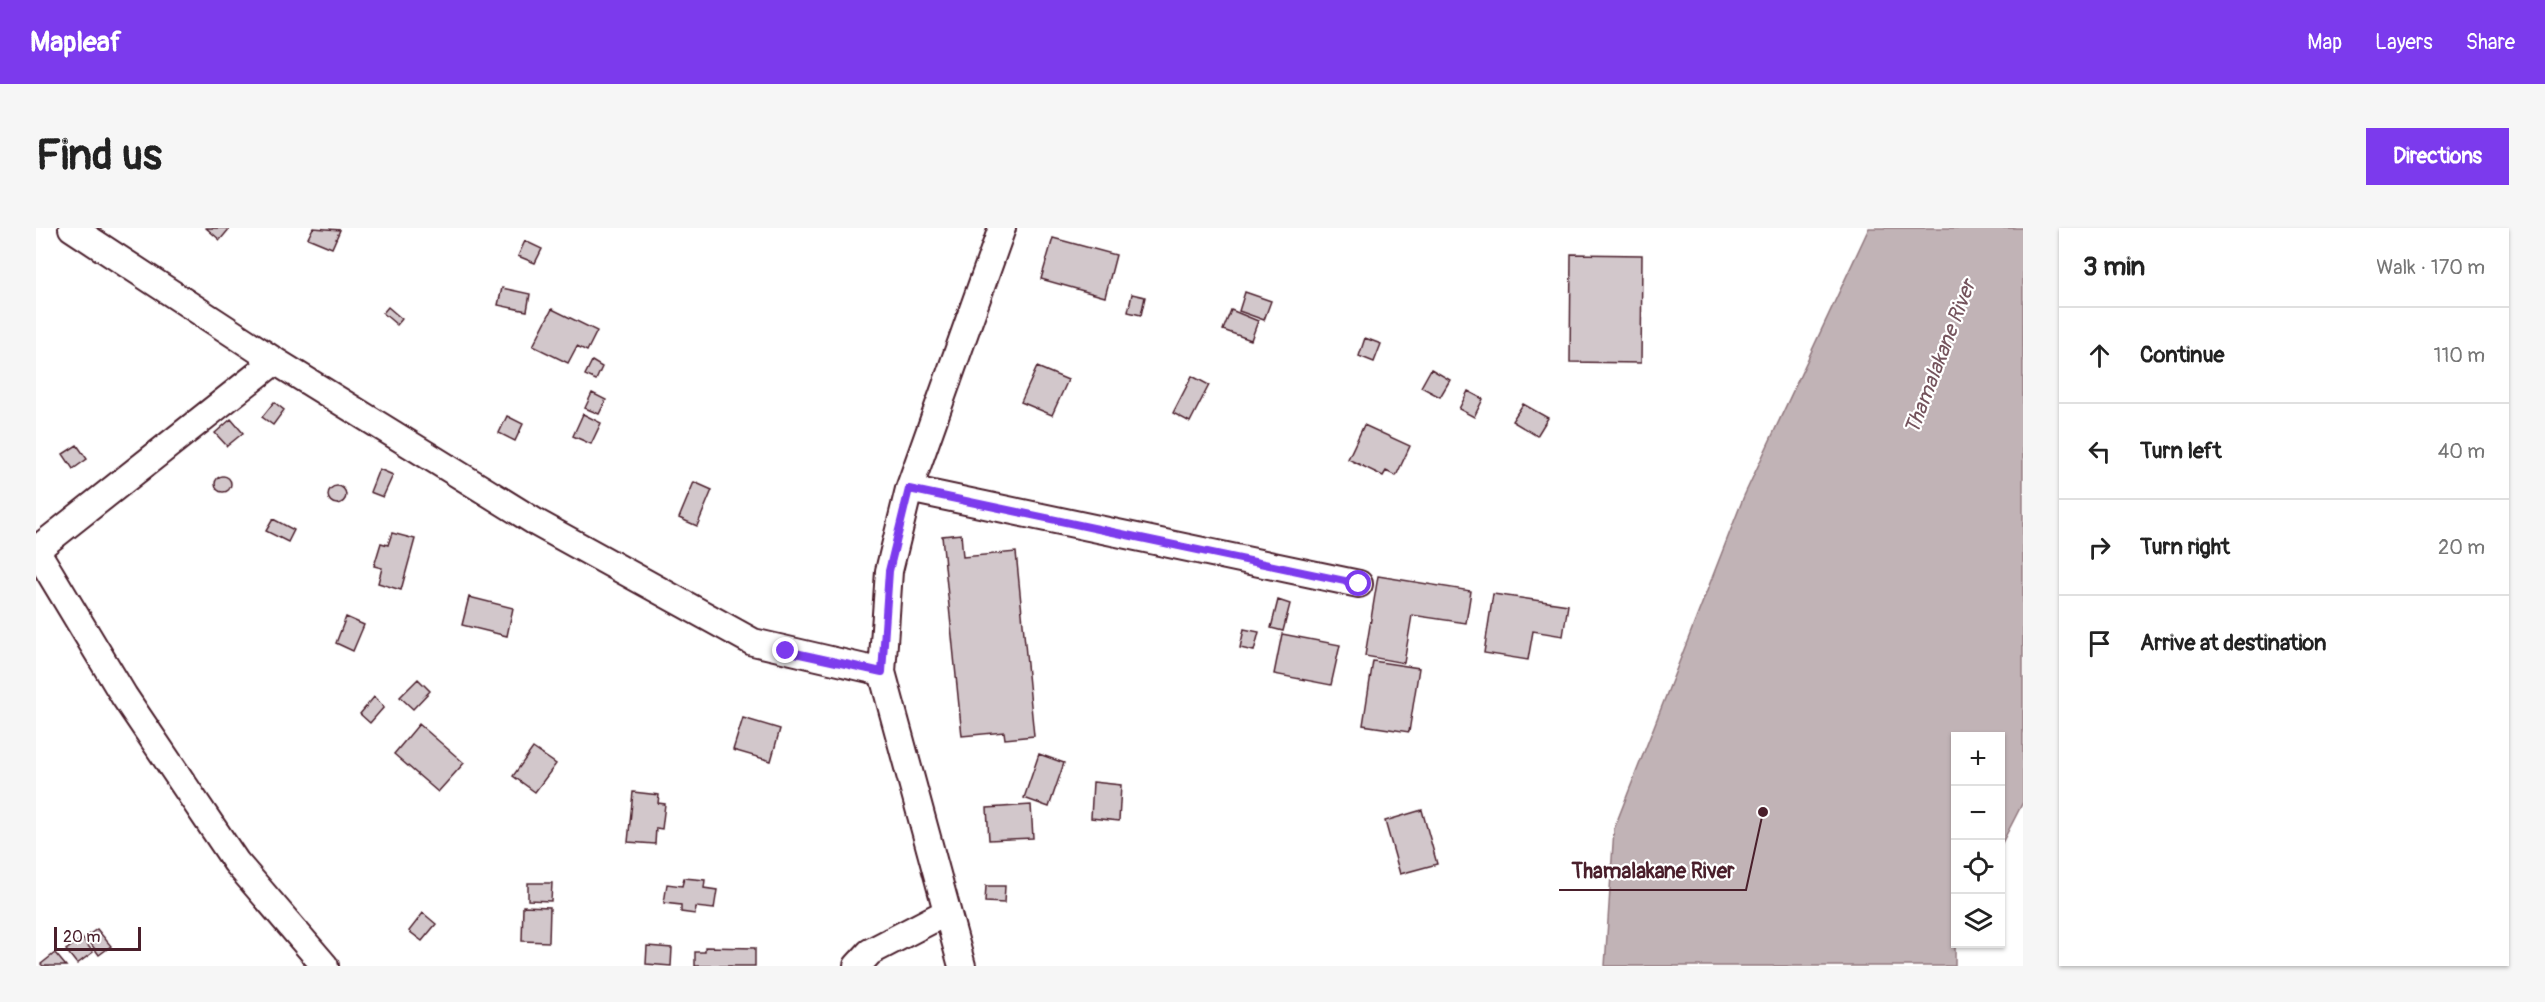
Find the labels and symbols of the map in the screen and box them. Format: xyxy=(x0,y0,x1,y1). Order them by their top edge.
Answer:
water label: Thamalakane River xyxy=(1899,274,1983,438)
route start xyxy=(1345,570,1371,596)
route end xyxy=(772,637,798,663)
callout: Thamalakane River xyxy=(1559,851,1746,890)
text: Thamalakane River xyxy=(1571,858,1735,885)
scale bar xyxy=(54,924,141,952)

